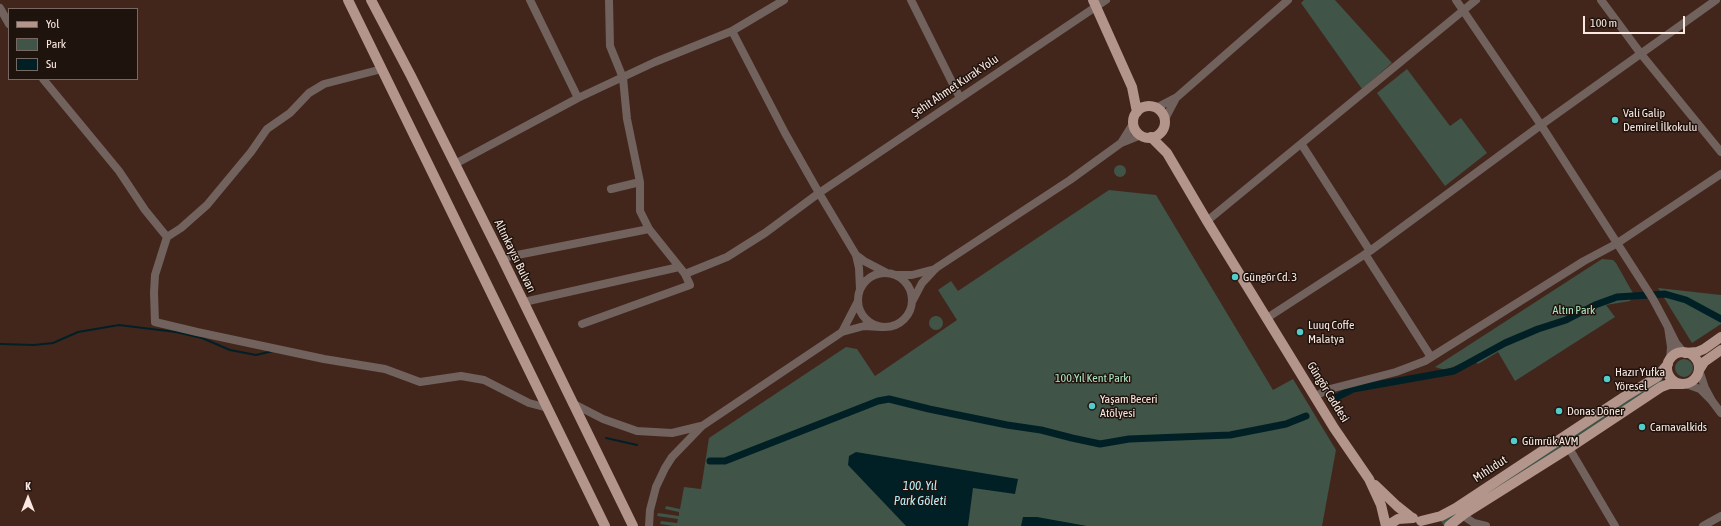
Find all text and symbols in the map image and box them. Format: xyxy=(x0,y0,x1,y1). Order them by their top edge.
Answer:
legend xyxy=(8,8,138,80)
scale bar xyxy=(1585,8,1687,34)
text: 100 m xyxy=(1590,16,1617,30)
text: Yol xyxy=(46,17,59,31)
text: Park xyxy=(46,37,66,51)
street label: Şehit Ahmet Kurak Yolu xyxy=(909,52,1001,120)
text: Su xyxy=(46,57,57,71)
place label: Vali Galip Demirel İlkokulu xyxy=(1623,106,1697,134)
marker: Vali Galip Demirel İlkokulu xyxy=(1610,115,1620,125)
street label: Altınkayısı Bulvarı xyxy=(491,217,539,295)
place label: Güngör Cd. 3 xyxy=(1243,270,1297,284)
marker: Güngör Cd. 3 xyxy=(1230,272,1240,282)
park label: Altın Park xyxy=(1553,303,1595,317)
place label: Luuq Coffe Malatya xyxy=(1308,318,1355,346)
marker: Luuq Coffe Malatya xyxy=(1295,327,1305,337)
street label: Güngör Caddesi xyxy=(1304,359,1352,425)
place label: Hazır Yufka Yöresel xyxy=(1615,365,1665,393)
park label: 100.Yıl Kent Parkı xyxy=(1055,371,1131,385)
marker: Hazır Yufka Yöresel xyxy=(1602,374,1612,384)
place label: Yaşam Beceri Atölyesi xyxy=(1100,392,1158,420)
marker: Yaşam Beceri Atölyesi xyxy=(1087,401,1097,411)
place label: Donas Döner xyxy=(1567,404,1624,418)
marker: Donas Döner xyxy=(1554,406,1564,416)
place label: Carnavalkids xyxy=(1650,420,1707,434)
marker: Carnavalkids xyxy=(1637,422,1647,432)
place label: Gümrük AVM xyxy=(1522,434,1579,448)
marker: Gümrük AVM xyxy=(1509,436,1519,446)
street label: Mıhlıdut xyxy=(1470,453,1510,485)
north arrow xyxy=(8,478,48,518)
water label: 100. Yıl Park Göleti xyxy=(894,478,946,509)
text: K xyxy=(25,480,31,492)

